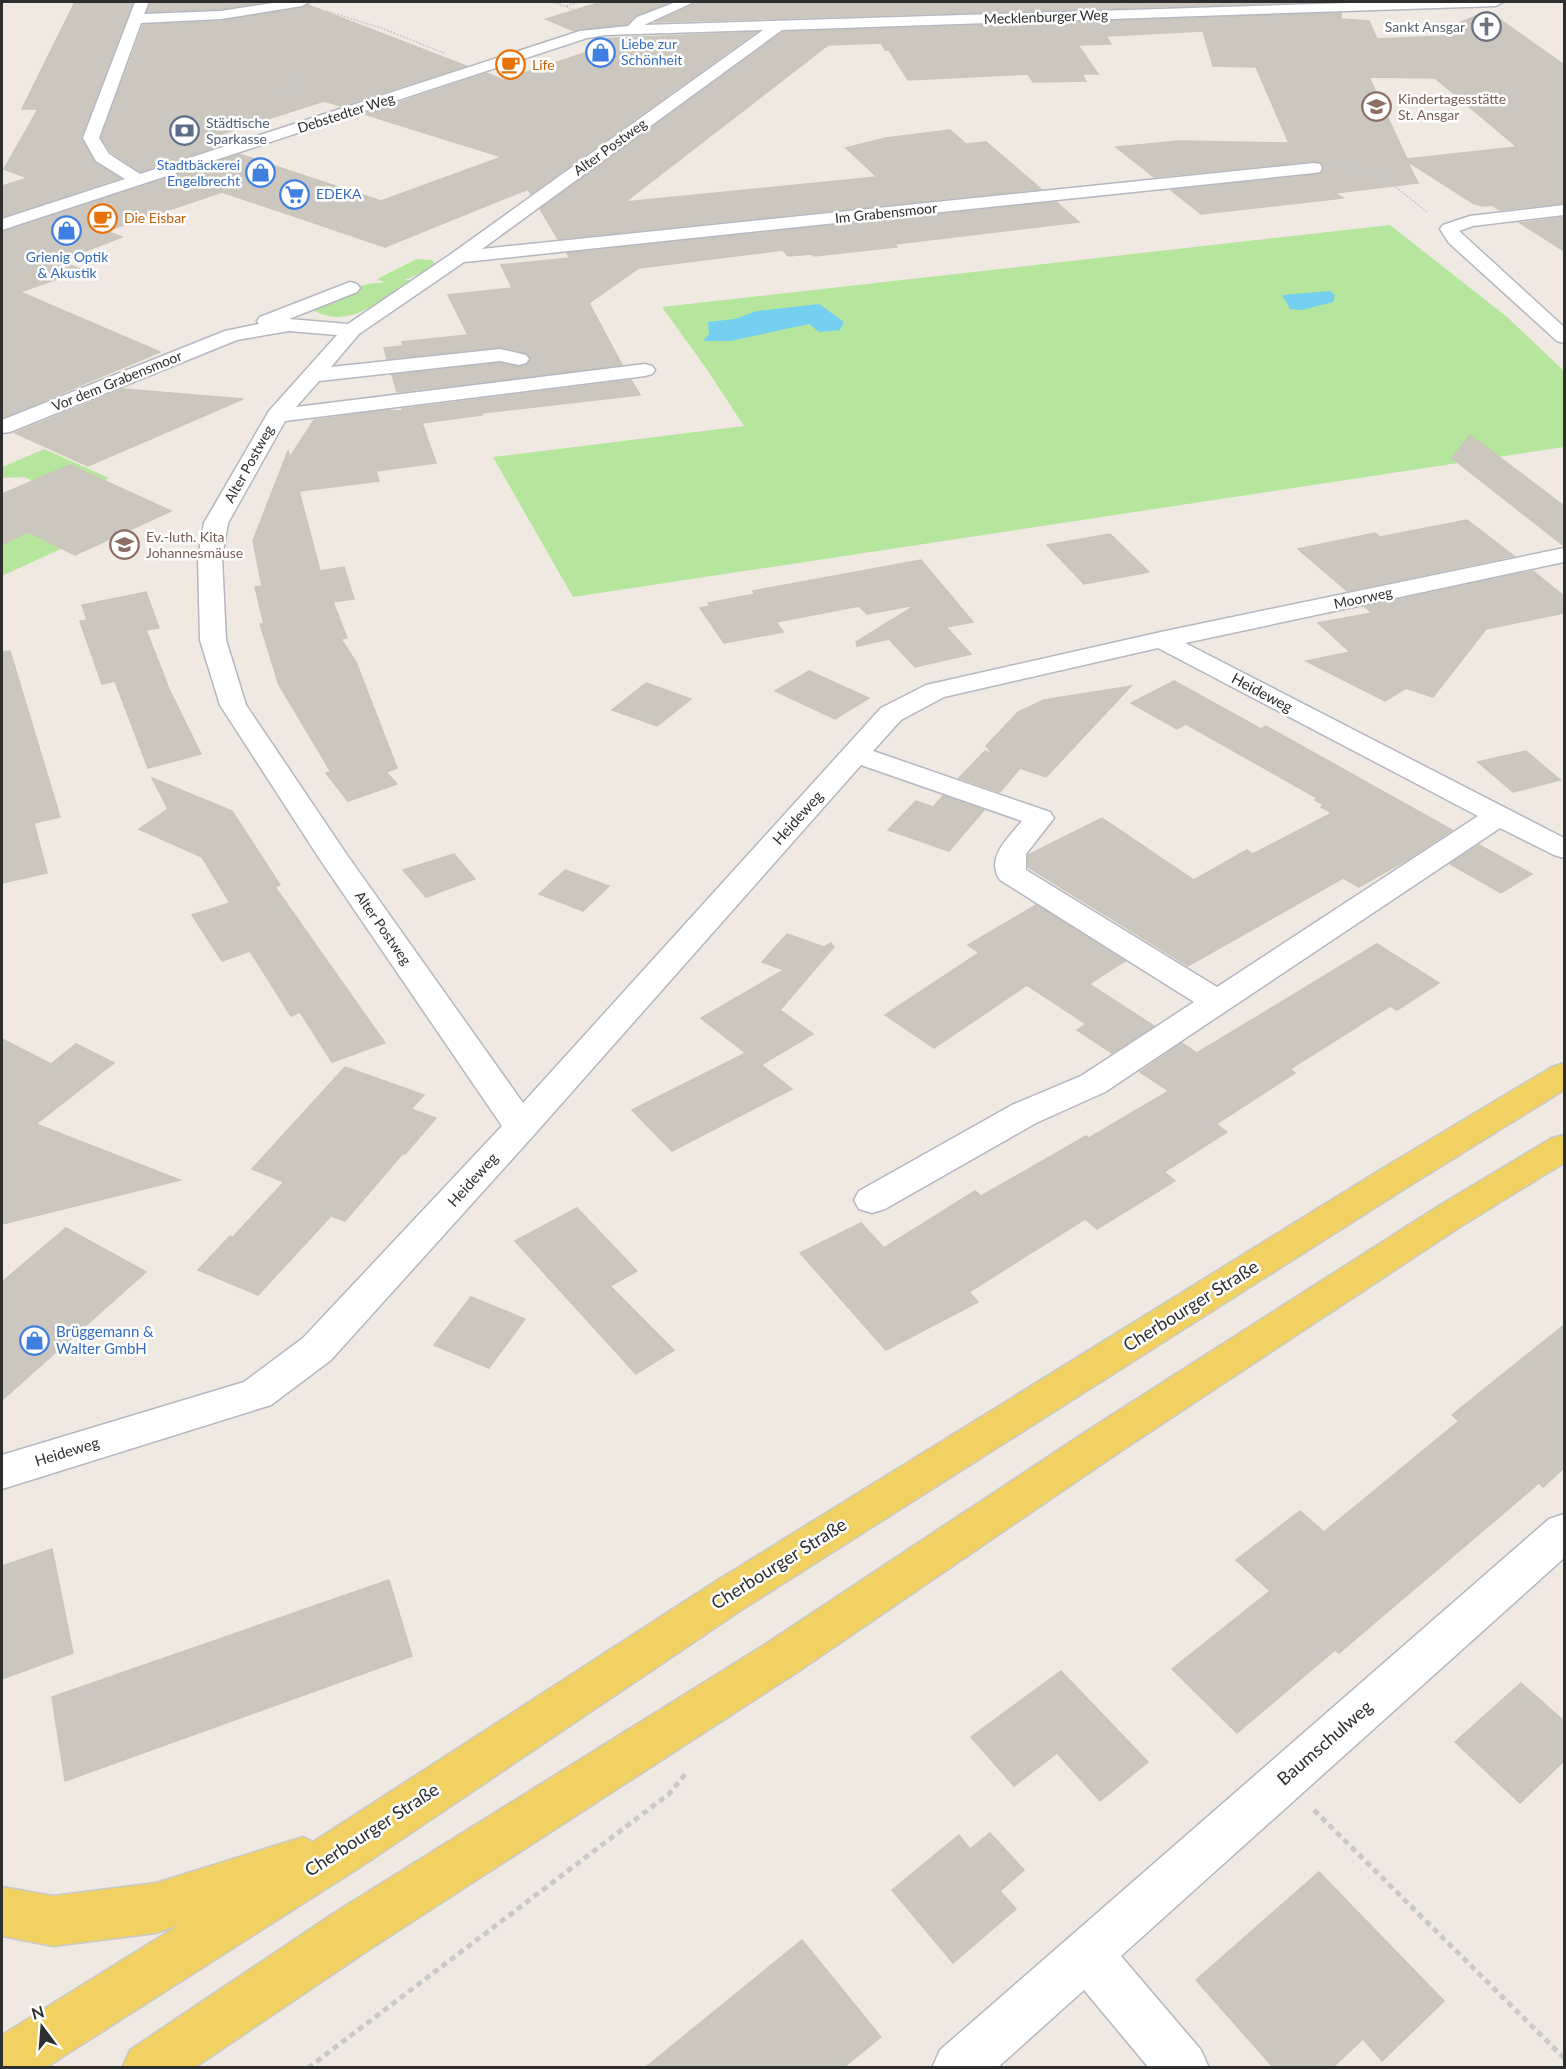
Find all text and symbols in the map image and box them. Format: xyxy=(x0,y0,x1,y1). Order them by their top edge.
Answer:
street label: Mecklenburger Weg xyxy=(984,6,1108,27)
church icon: Sankt Ansgar xyxy=(1470,11,1502,43)
place label: Sankt Ansgar xyxy=(1385,18,1465,35)
place label: Liebe zur Schönheit xyxy=(621,35,682,68)
shop icon: Liebe zur Schönheit xyxy=(584,36,616,68)
cafe icon: Life xyxy=(495,49,527,81)
place label: Life xyxy=(532,56,555,73)
street label: Debstedter Weg xyxy=(295,89,397,136)
place label: Kindertagesstätte St. Ansgar xyxy=(1398,90,1506,123)
school or university icon: Kindertagesstätte St. Ansgar xyxy=(1361,91,1393,123)
place label: Städtische Sparkasse xyxy=(206,114,270,147)
street label: Alter Postweg xyxy=(570,114,650,179)
bank icon: Städtische Sparkasse xyxy=(169,115,201,147)
place label: Stadtbäckerei Engelbrecht xyxy=(157,156,240,189)
shop icon: Stadtbäckerei Engelbrecht xyxy=(245,157,277,189)
supermarket icon: EDEKA xyxy=(279,178,311,210)
place label: EDEKA xyxy=(316,185,362,202)
street label: Im Grabensmoor xyxy=(834,199,938,226)
cafe icon: Die Eisbar xyxy=(87,202,119,234)
place label: Die Eisbar xyxy=(124,209,186,226)
shop icon: Grienig Optik & Akustik xyxy=(51,214,83,246)
place label: Grienig Optik & Akustik xyxy=(26,248,109,281)
street label: Vor dem Grabensmoor xyxy=(49,347,184,414)
street label: Alter Postweg xyxy=(220,422,277,506)
place label: Ev.-luth. Kita Johannesmäuse xyxy=(146,528,243,561)
school or university icon: Ev.-luth. Kita Johannesmäuse xyxy=(109,529,141,561)
street label: Moorweg xyxy=(1332,583,1394,612)
street label: Heideweg xyxy=(1229,669,1296,716)
street label: Heideweg xyxy=(768,786,826,848)
street label: Alter Postweg xyxy=(352,888,415,968)
street label: Heideweg xyxy=(443,1148,501,1210)
street label: Cherbourger Straße xyxy=(1119,1255,1262,1356)
place label: Brüggemann & Walter GmbH xyxy=(56,1322,154,1357)
shop icon: Brüggemann & Walter GmbH xyxy=(19,1325,51,1357)
street label: Heideweg xyxy=(32,1433,101,1469)
street label: Cherbourger Straße xyxy=(707,1513,850,1614)
street label: Baumschulweg xyxy=(1272,1695,1376,1790)
street label: Cherbourger Straße xyxy=(300,1778,443,1881)
north arrow xyxy=(12,1997,72,2057)
text: N xyxy=(29,2001,46,2023)

